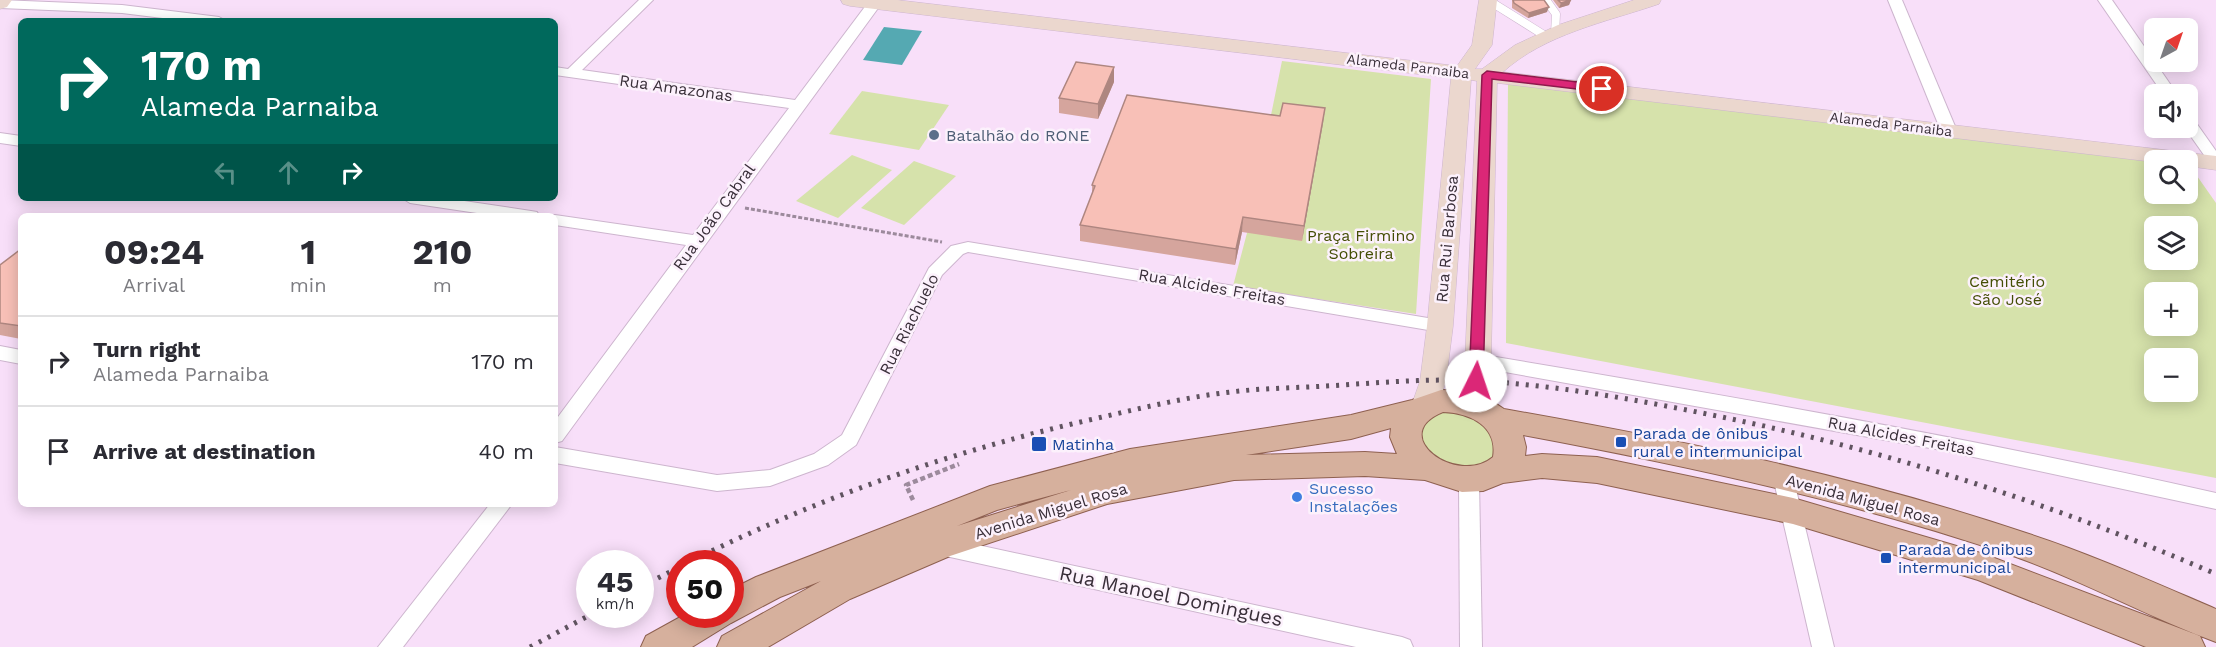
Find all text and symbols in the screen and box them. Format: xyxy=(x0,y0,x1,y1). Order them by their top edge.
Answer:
north arrow xyxy=(2144,18,2198,72)
map controls xyxy=(2144,18,2198,402)
text: 170 m xyxy=(141,41,262,90)
icon: right xyxy=(42,42,120,120)
street label: Alameda Parnaiba xyxy=(1346,51,1470,81)
pin xyxy=(1576,63,1627,114)
street label: Rua Amazonas xyxy=(618,71,734,105)
icon: arrive xyxy=(1585,72,1618,105)
button: sound xyxy=(2144,84,2198,138)
text: Alameda Parnaiba xyxy=(141,91,379,123)
street label: Alameda Parnaiba xyxy=(1829,109,1953,139)
place label: Batalhão do RONE xyxy=(946,126,1089,145)
marker: Batalhão do RONE xyxy=(927,128,941,142)
button: search xyxy=(2144,150,2198,204)
icon: left xyxy=(209,156,242,189)
icon: ahead xyxy=(272,156,305,189)
icon: right xyxy=(335,156,368,189)
street label: Rua João Cabral xyxy=(669,160,759,274)
street label: Rua Rui Barbosa xyxy=(1432,175,1462,303)
button: layers xyxy=(2144,216,2198,270)
park label: Praça Firmino Sobreira xyxy=(1307,226,1415,263)
text: 09:24 xyxy=(104,231,204,273)
text: 1 xyxy=(300,231,316,273)
text: 210 xyxy=(412,231,472,273)
street label: Rua Alcides Freitas xyxy=(1137,265,1287,309)
street label: Rua Riachuelo xyxy=(875,270,943,378)
park label: Cemitério São José xyxy=(1969,272,2045,309)
text: Arrival xyxy=(123,273,185,297)
text: min xyxy=(290,273,327,297)
text: m xyxy=(433,273,452,297)
button: + xyxy=(2144,282,2198,336)
text: Turn right xyxy=(93,337,200,362)
icon: right xyxy=(42,345,75,378)
button: − xyxy=(2144,348,2198,402)
text: 170 m xyxy=(471,349,534,374)
position arrow xyxy=(1444,349,1508,413)
text: Alameda Parnaiba xyxy=(93,362,269,386)
street label: Rua Alcides Freitas xyxy=(1826,412,1976,460)
place label: Parada de ônibus rural e intermunicipal xyxy=(1633,424,1802,461)
icon: arrive xyxy=(42,435,75,468)
marker: Matinha xyxy=(1030,435,1048,453)
place label: Matinha xyxy=(1052,435,1114,454)
marker: Parada de ônibus rural e intermunicipal xyxy=(1614,435,1628,449)
text: Arrive at destination xyxy=(93,439,316,464)
text: 40 m xyxy=(478,439,534,464)
street label: Avenida Miguel Rosa xyxy=(1784,470,1942,530)
street label: Avenida Miguel Rosa xyxy=(972,479,1130,543)
place label: Sucesso Instalações xyxy=(1309,479,1398,516)
marker: Sucesso Instalações xyxy=(1290,490,1304,504)
place label: Parada de ônibus intermunicipal xyxy=(1898,540,2033,577)
speed limit sign: 50 xyxy=(666,550,744,628)
marker: Parada de ônibus intermunicipal xyxy=(1879,551,1893,565)
street label: Rua Manoel Domingues xyxy=(1057,561,1285,631)
text: 45 xyxy=(597,564,633,599)
text: km/h xyxy=(596,595,634,613)

